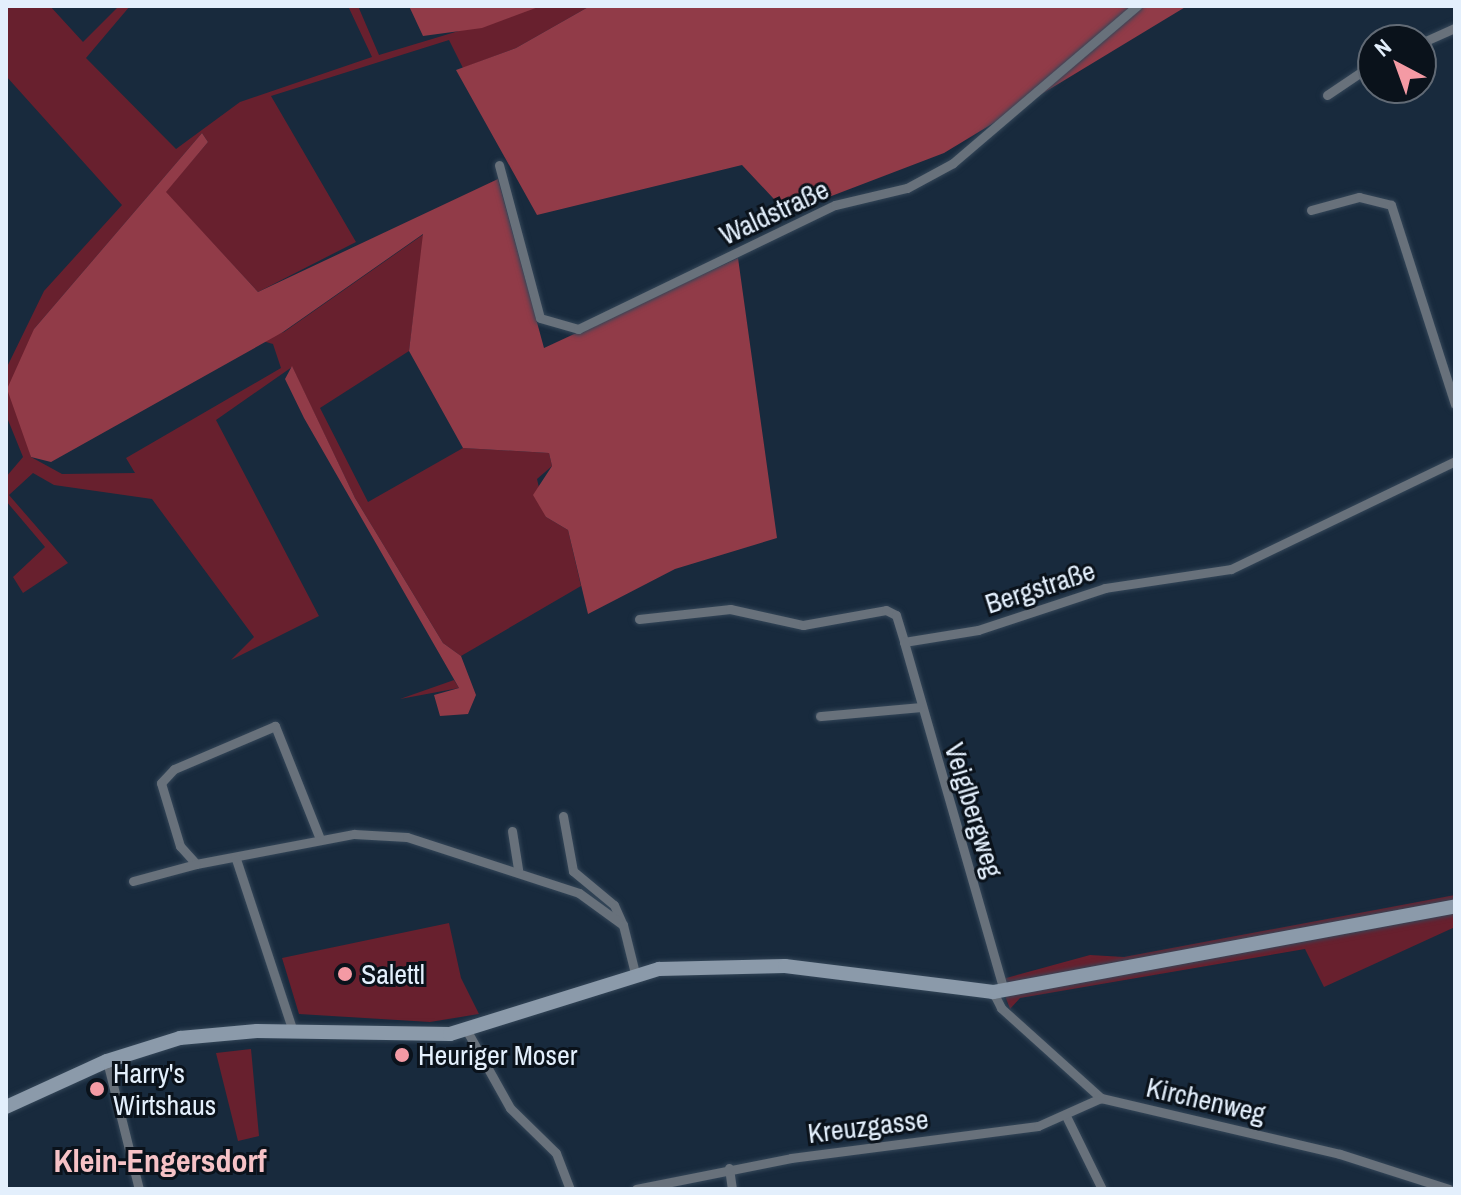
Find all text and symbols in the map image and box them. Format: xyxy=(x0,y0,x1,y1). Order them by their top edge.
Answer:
north arrow xyxy=(1357,24,1437,104)
text: N xyxy=(1368,32,1397,63)
street label: Waldstraße xyxy=(714,172,834,252)
street label: Bergstraße xyxy=(981,553,1099,621)
street label: Veiglbergweg xyxy=(938,739,1010,881)
place label: Salettl xyxy=(361,957,425,991)
marker: Salettl xyxy=(336,965,354,983)
place label: Heuriger Moser xyxy=(418,1038,577,1072)
marker: Heuriger Moser xyxy=(393,1046,411,1064)
place label: Harry's Wirtshaus xyxy=(113,1056,216,1122)
street label: Kirchenweg xyxy=(1143,1070,1269,1130)
marker: Harry's Wirtshaus xyxy=(88,1080,106,1098)
street label: Kreuzgasse xyxy=(806,1102,930,1150)
district label: Klein-Engersdorf xyxy=(54,1142,266,1180)

